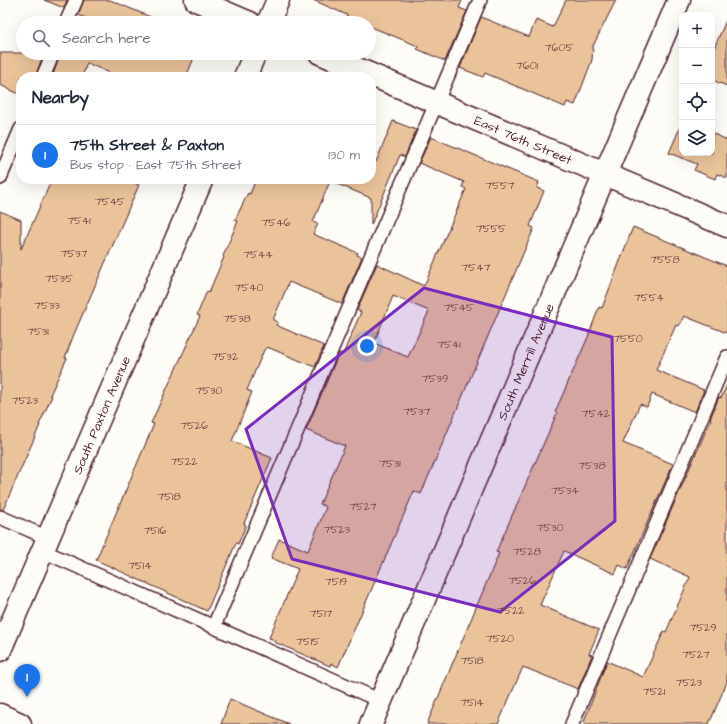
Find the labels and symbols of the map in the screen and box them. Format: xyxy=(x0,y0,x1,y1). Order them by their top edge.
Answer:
house number: 7605 xyxy=(545,40,573,55)
house number: 7601 xyxy=(516,58,539,73)
street label: East 76th Street xyxy=(471,112,575,169)
house number: 7557 xyxy=(485,178,515,193)
house number: 7545 xyxy=(95,194,125,209)
house number: 7541 xyxy=(67,213,91,228)
house number: 7546 xyxy=(262,215,291,230)
house number: 7555 xyxy=(476,221,506,236)
house number: 7537 xyxy=(61,246,88,261)
house number: 7544 xyxy=(243,247,273,262)
house number: 7558 xyxy=(650,252,680,267)
house number: 7547 xyxy=(462,260,491,275)
house number: 7535 xyxy=(45,271,73,286)
house number: 7540 xyxy=(235,280,264,295)
house number: 7554 xyxy=(634,290,664,305)
house number: 7533 xyxy=(34,298,60,313)
house number: 7545 xyxy=(444,300,474,315)
street label: South Merrill Avenue xyxy=(493,301,559,423)
house number: 7538 xyxy=(223,311,251,326)
house number: 7531 xyxy=(27,324,49,339)
house number: 7550 xyxy=(613,331,643,346)
your location xyxy=(357,336,377,356)
house number: 7541 xyxy=(437,337,461,352)
house number: 7532 xyxy=(212,349,239,364)
street label: South Paxton Avenue xyxy=(69,353,135,477)
house number: 7539 xyxy=(422,371,448,386)
house number: 7530 xyxy=(195,383,223,398)
house number: 7523 xyxy=(12,393,39,408)
house number: 7537 xyxy=(404,404,431,419)
house number: 7542 xyxy=(582,406,611,421)
house number: 7526 xyxy=(180,418,208,433)
house number: 7522 xyxy=(170,454,198,469)
house number: 7531 xyxy=(379,456,401,471)
house number: 7538 xyxy=(578,458,606,473)
house number: 7534 xyxy=(551,483,579,498)
house number: 7518 xyxy=(157,489,181,504)
house number: 7527 xyxy=(349,499,377,514)
house number: 7530 xyxy=(536,520,564,535)
house number: 7523 xyxy=(324,522,351,537)
house number: 7516 xyxy=(144,523,167,538)
house number: 7528 xyxy=(513,544,541,559)
house number: 7514 xyxy=(128,558,152,573)
house number: 7526 xyxy=(508,573,536,588)
house number: 7519 xyxy=(325,574,347,589)
house number: 7522 xyxy=(497,603,525,618)
house number: 7517 xyxy=(310,606,333,621)
house number: 7529 xyxy=(689,620,717,635)
house number: 7520 xyxy=(486,631,514,646)
house number: 7515 xyxy=(296,634,320,649)
house number: 7527 xyxy=(682,647,710,662)
house number: 7518 xyxy=(460,653,484,668)
pin: 1 xyxy=(14,664,40,697)
house number: 7523 xyxy=(676,675,703,690)
house number: 7521 xyxy=(643,684,666,699)
house number: 7514 xyxy=(460,695,484,710)

